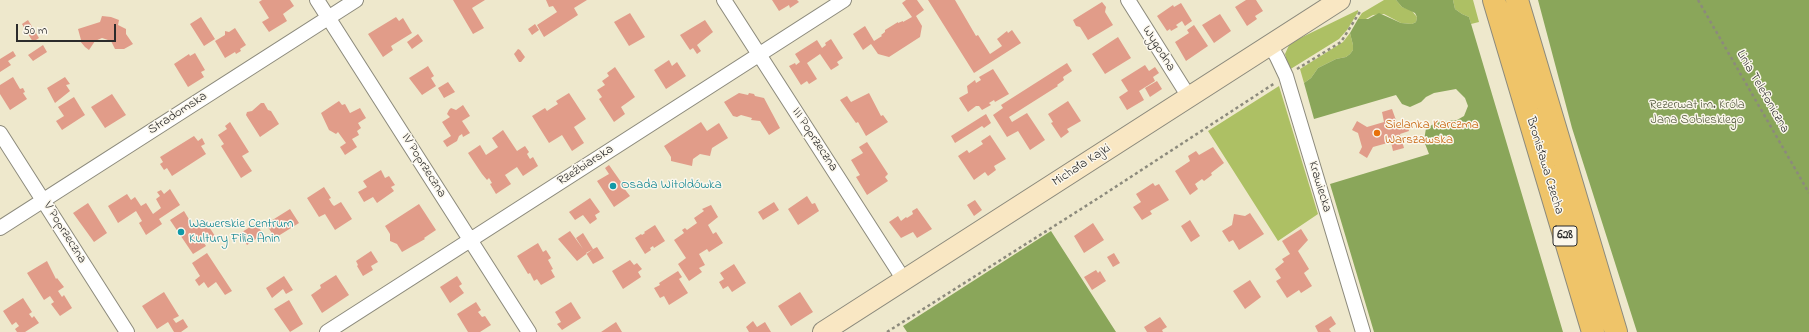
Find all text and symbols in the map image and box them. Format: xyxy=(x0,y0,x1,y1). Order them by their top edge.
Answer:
scale bar xyxy=(18,16,118,42)
text: 50 m xyxy=(23,22,47,40)
street label: Wygodna xyxy=(1138,23,1178,75)
street label: Linia Telefoniczna xyxy=(1732,48,1792,136)
street label: Stradomska xyxy=(146,89,210,139)
park label: Rezerwat im. Króla Jana Sobieskiego xyxy=(1649,98,1745,129)
street label: III Poprzeczna xyxy=(788,105,840,175)
street label: Bronisława Czecha xyxy=(1522,115,1566,217)
place label: Sielanka Karczma Warszawska xyxy=(1385,118,1479,149)
marker: Sielanka Karczma Warszawska xyxy=(1372,128,1382,138)
street label: IV Poprzeczna xyxy=(397,131,449,201)
street label: Michała Kajki xyxy=(1050,141,1114,191)
street label: Rzeźbiarska xyxy=(555,142,617,190)
street label: Krawiecka xyxy=(1304,160,1334,214)
place label: Osada Witoldówka xyxy=(621,178,722,194)
marker: Osada Witoldówka xyxy=(608,181,618,191)
street label: V Poprzeczna xyxy=(39,199,89,267)
place label: Wawerskie Centrum Kultury Filia Anin xyxy=(189,217,293,248)
road number: 628 xyxy=(1553,226,1577,246)
marker: Wawerskie Centrum Kultury Filia Anin xyxy=(176,227,186,237)

